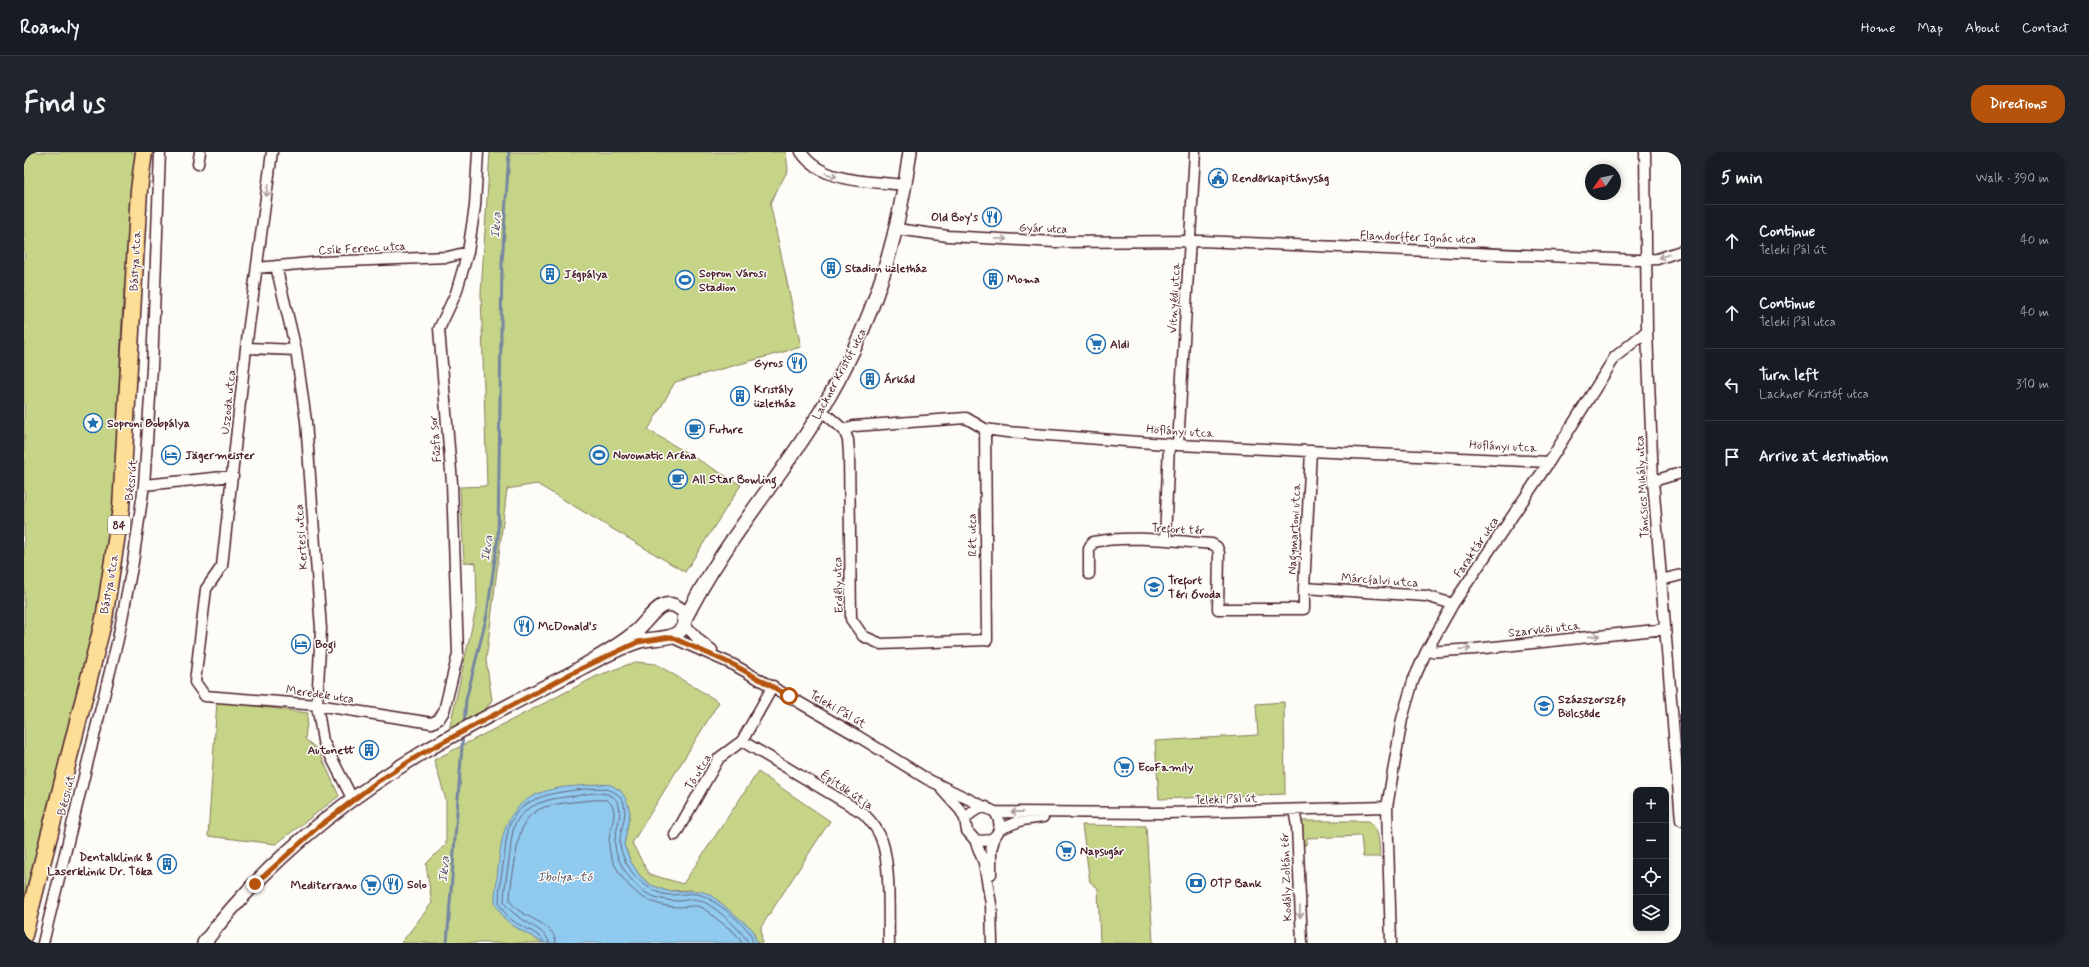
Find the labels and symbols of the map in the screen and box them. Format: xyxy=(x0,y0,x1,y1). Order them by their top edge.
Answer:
north arrow xyxy=(1585,164,1621,200)
public building icon: Rendőrkapitányság xyxy=(1207,167,1229,189)
place label: Rendőrkapitányság xyxy=(1232,171,1329,187)
one-way arrow xyxy=(825,172,838,179)
one-way arrow xyxy=(263,184,271,197)
restaurant icon: Old Boy's xyxy=(981,206,1003,228)
place label: Old Boy's xyxy=(931,210,979,226)
water label: Ikva xyxy=(487,211,506,239)
street label: Gyár utca xyxy=(1018,220,1068,238)
street label: Flandorffer Ignác utca xyxy=(1359,228,1477,248)
street label: Bástya utca xyxy=(126,230,146,292)
one-way arrow xyxy=(994,235,1007,243)
street label: Csík Ferenc utca xyxy=(318,239,406,259)
one-way arrow xyxy=(1658,253,1671,260)
building icon: Stadion üzletház xyxy=(820,257,842,279)
place label: Stadion üzletház xyxy=(845,261,927,277)
street label: Vitnyédi utca xyxy=(1165,262,1185,334)
building icon: Jégpálya xyxy=(539,263,561,285)
place label: Sopron Városi Stadion xyxy=(699,266,767,296)
place label: Jégpálya xyxy=(564,267,608,283)
building icon: Moma xyxy=(982,268,1004,290)
sports icon: Sopron Városi Stadion xyxy=(674,269,696,291)
place label: Moma xyxy=(1007,272,1040,288)
street label: Lackner Kristóf utca xyxy=(809,326,871,423)
supermarket icon: Aldi xyxy=(1085,333,1107,355)
place label: Aldi xyxy=(1110,337,1130,353)
restaurant icon: Gyros xyxy=(786,352,808,374)
place label: Gyros xyxy=(754,356,784,372)
building icon: Árkád xyxy=(859,368,881,390)
street label: Uszoda utca xyxy=(218,369,240,435)
place label: Árkád xyxy=(884,372,915,388)
place label: Kristály üzletház xyxy=(754,382,796,412)
building icon: Kristály üzletház xyxy=(729,385,751,407)
place icon: Soproni Bobpálya xyxy=(82,412,104,434)
street label: Fűzfa sor xyxy=(426,415,446,463)
place label: Soproni Bobpálya xyxy=(107,416,190,432)
cafe icon: Future xyxy=(684,418,706,440)
place label: Future xyxy=(709,422,743,438)
street label: Höflányi utca xyxy=(1146,422,1215,442)
street label: Táncsics Mihály utca xyxy=(1632,435,1654,539)
street label: Höflányi utca xyxy=(1469,437,1538,457)
hotel icon: Jägermeister xyxy=(160,444,182,466)
sports icon: Novomatic Aréna xyxy=(588,444,610,466)
place label: Jägermeister xyxy=(185,448,255,464)
place label: Novomatic Aréna xyxy=(613,448,697,464)
street label: Bécsi út xyxy=(122,459,142,502)
cafe icon: All Star Bowling xyxy=(667,468,689,490)
place label: All Star Bowling xyxy=(692,472,777,489)
street label: Nagymartoni utca xyxy=(1285,482,1306,575)
street label: Kertesi utca xyxy=(292,503,312,570)
street label: Rét utca xyxy=(965,513,981,557)
street label: Faraktár utca xyxy=(1451,514,1503,581)
road number: 84 xyxy=(108,516,130,534)
street label: Trefort tér xyxy=(1151,521,1205,540)
water label: Ikva xyxy=(477,534,498,562)
street label: Bástya utca xyxy=(97,552,123,615)
street label: Erdély utca xyxy=(830,556,848,614)
street label: Márcfalvi utca xyxy=(1341,570,1419,592)
place label: Trefort Téri Óvoda xyxy=(1168,573,1221,603)
school or university icon: Trefort Téri Óvoda xyxy=(1143,576,1165,598)
restaurant icon: McDonald's xyxy=(513,615,535,637)
street label: Szarvkői utca xyxy=(1507,618,1582,642)
place label: McDonald's xyxy=(538,619,598,635)
hotel icon: Bogi xyxy=(290,633,312,655)
one-way arrow xyxy=(1588,633,1601,640)
place label: Bogi xyxy=(315,637,336,654)
one-way arrow xyxy=(1458,646,1471,653)
street label: Meredek utca xyxy=(285,682,355,708)
route start xyxy=(780,687,798,705)
street label: Teleki Pál út xyxy=(806,687,869,733)
place label: Százszorszép Bölcsőde xyxy=(1558,692,1626,722)
school or university icon: Százszorszép Bölcsőde xyxy=(1533,695,1555,717)
building icon: Autonett xyxy=(358,739,380,761)
place label: Autonett xyxy=(307,743,356,759)
street label: Tó utca xyxy=(682,752,716,793)
supermarket icon: EcoFamily xyxy=(1113,756,1135,778)
place label: EcoFamily xyxy=(1138,760,1193,776)
street label: Építők útja xyxy=(817,768,876,814)
street label: Bécsi út xyxy=(54,773,80,817)
street label: Teleki Pál út xyxy=(1194,791,1258,809)
one-way arrow xyxy=(1011,808,1024,815)
street label: Kodály Zoltán tér xyxy=(1277,832,1297,922)
supermarket icon: Napsugár xyxy=(1055,840,1077,862)
place label: Napsugár xyxy=(1080,844,1124,860)
place label: Dentalklinik & Laserklinik Dr. Tóka xyxy=(47,850,153,880)
building icon: Dentalklinik & Laserklinik Dr. Tóka xyxy=(156,853,178,875)
water label: Ikva xyxy=(435,855,454,883)
water label: Ibolya-tó xyxy=(538,869,594,886)
bank icon: OTP Bank xyxy=(1185,872,1207,894)
restaurant icon: Solo xyxy=(382,873,404,895)
supermarket icon: Mediterrano xyxy=(360,874,382,896)
route end xyxy=(246,875,264,893)
place label: OTP Bank xyxy=(1210,876,1262,892)
place label: Solo xyxy=(407,877,427,893)
place label: Mediterrano xyxy=(291,878,357,894)
one-way arrow xyxy=(1297,905,1304,918)

